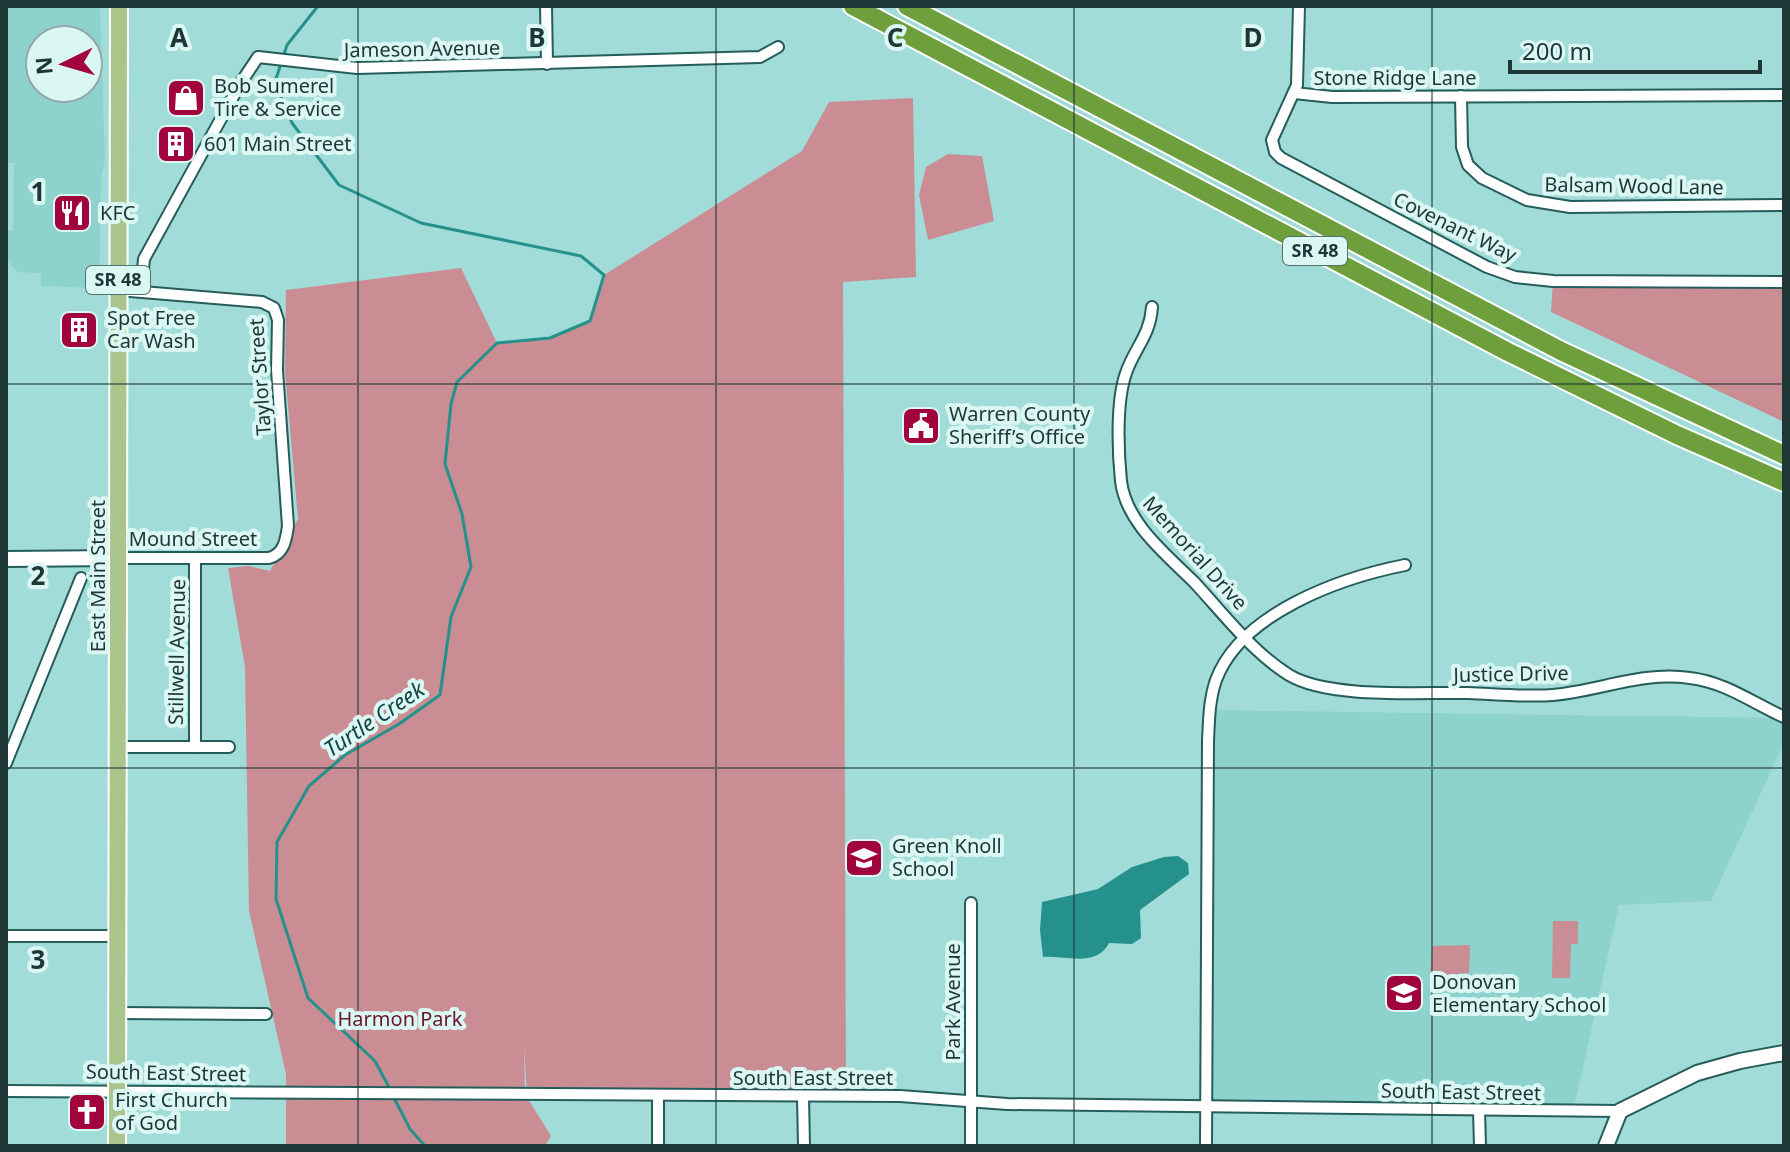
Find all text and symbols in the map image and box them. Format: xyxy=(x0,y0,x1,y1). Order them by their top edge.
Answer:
text: A xyxy=(170,19,188,55)
text: B xyxy=(528,19,546,55)
text: C xyxy=(887,19,903,55)
text: D xyxy=(1243,19,1263,55)
north arrow xyxy=(24,24,104,104)
scale bar xyxy=(1510,24,1760,74)
street label: Jameson Avenue xyxy=(342,34,500,63)
text: 200 m xyxy=(1522,34,1592,67)
text: N xyxy=(27,56,59,76)
street label: Stone Ridge Lane xyxy=(1313,64,1477,91)
place label: Bob Sumerel Tire & Service xyxy=(214,72,341,122)
shop icon: Bob Sumerel Tire & Service xyxy=(165,77,207,119)
building icon: 601 Main Street xyxy=(155,123,197,165)
place label: 601 Main Street xyxy=(204,130,351,157)
street label: Balsam Wood Lane xyxy=(1544,170,1724,201)
text: 1 xyxy=(31,173,45,209)
street label: Covenant Way xyxy=(1389,185,1522,268)
restaurant icon: KFC xyxy=(51,192,93,234)
place label: KFC xyxy=(100,199,136,226)
road number: SR 48 xyxy=(1283,237,1347,265)
road number: SR 48 xyxy=(86,266,150,294)
place label: Spot Free Car Wash xyxy=(107,304,196,354)
building icon: Spot Free Car Wash xyxy=(58,309,100,351)
street label: Taylor Street xyxy=(242,317,277,437)
place label: Warren County Sheriff’s Office xyxy=(949,400,1091,450)
public building icon: Warren County Sheriff’s Office xyxy=(900,405,942,447)
street label: Memorial Drive xyxy=(1137,490,1254,615)
street label: East Main Street xyxy=(84,500,111,652)
street label: Mound Street xyxy=(129,525,257,552)
text: 2 xyxy=(31,557,46,593)
street label: Stillwell Avenue xyxy=(162,579,191,725)
street label: Justice Drive xyxy=(1451,659,1569,688)
water label: Turtle Creek xyxy=(317,673,430,763)
place label: Green Knoll School xyxy=(892,832,1002,882)
school or university icon: Green Knoll School xyxy=(843,837,885,879)
text: 3 xyxy=(31,941,45,977)
street label: Park Avenue xyxy=(939,943,966,1061)
place label: Donovan Elementary School xyxy=(1432,968,1606,1018)
school or university icon: Donovan Elementary School xyxy=(1383,972,1425,1014)
park label: Harmon Park xyxy=(338,1005,463,1032)
street label: South East Street xyxy=(86,1058,246,1087)
street label: South East Street xyxy=(733,1064,893,1091)
street label: South East Street xyxy=(1381,1077,1541,1106)
place label: First Church of God xyxy=(115,1086,228,1136)
church icon: First Church of God xyxy=(66,1091,108,1133)

